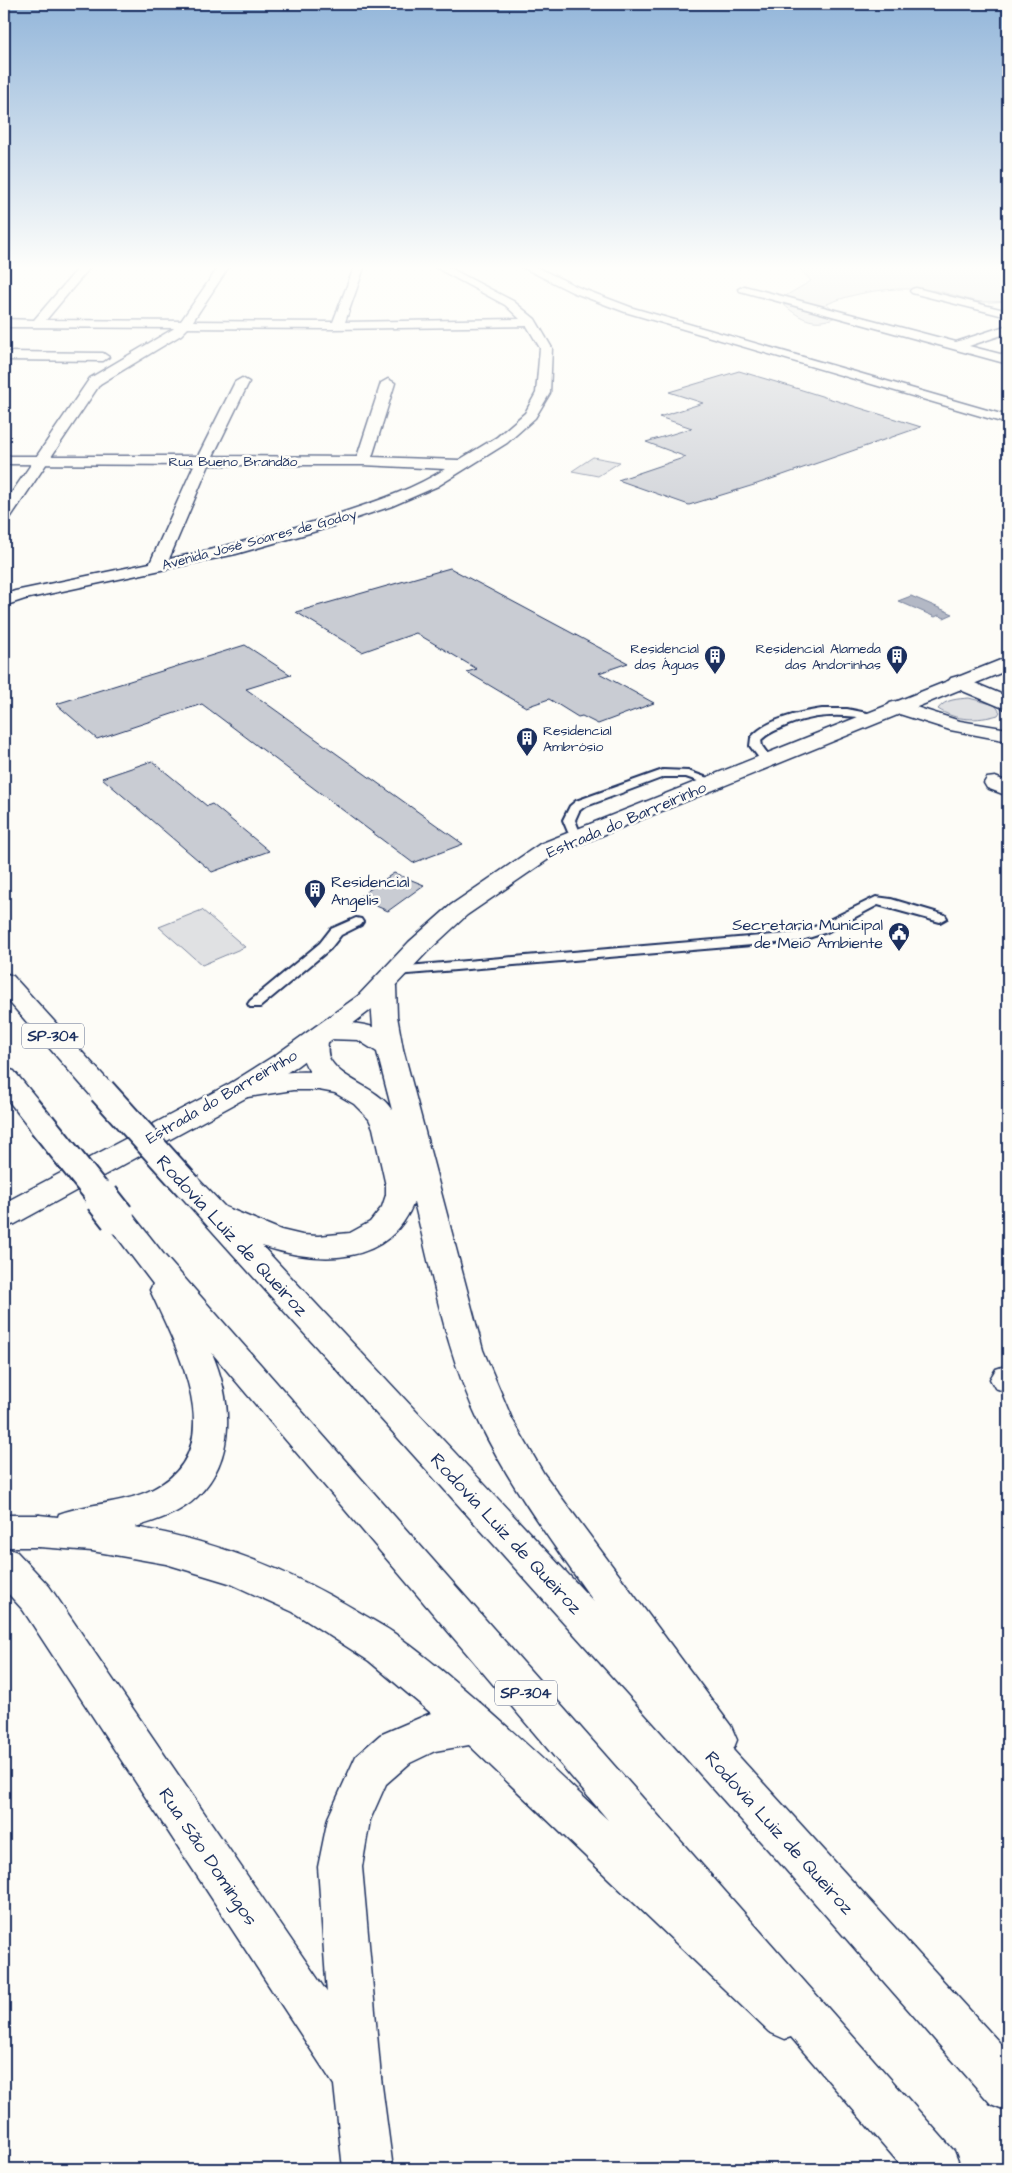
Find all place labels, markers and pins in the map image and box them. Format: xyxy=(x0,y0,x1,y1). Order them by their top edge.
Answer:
place label: Residencial das Águas xyxy=(630,639,699,675)
place label: Residencial Alameda das Andorinhas xyxy=(756,639,881,675)
building icon: Residencial das Águas xyxy=(703,644,727,675)
building icon: Residencial Alameda das Andorinhas xyxy=(885,644,909,675)
place label: Residencial Ambrósio xyxy=(543,721,612,757)
building icon: Residencial Ambrósio xyxy=(515,726,539,757)
place label: Residencial Angelis xyxy=(331,871,410,912)
building icon: Residencial Angelis xyxy=(303,878,327,909)
place label: Secretaria Municipal de Meio Ambiente xyxy=(732,914,883,954)
public building icon: Secretaria Municipal de Meio Ambiente xyxy=(887,921,911,952)

